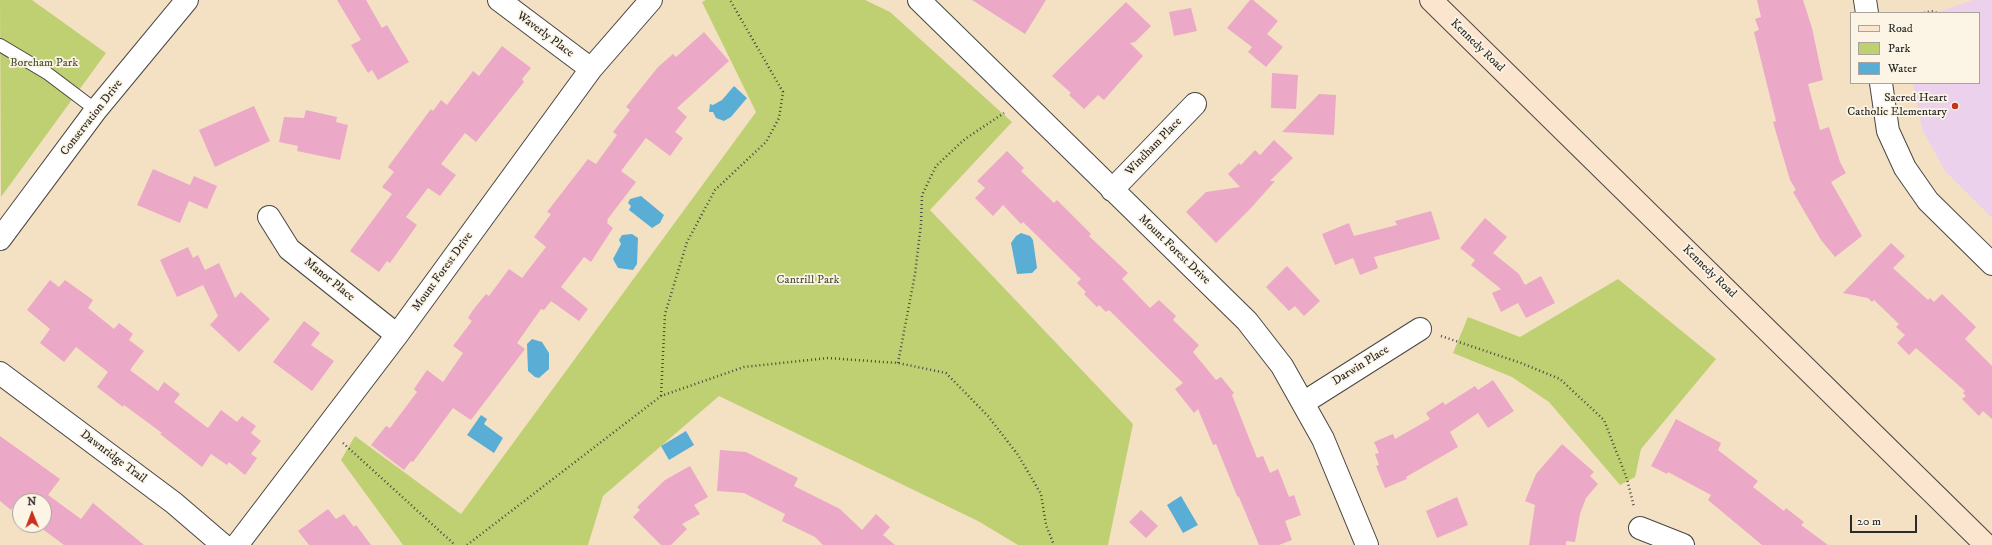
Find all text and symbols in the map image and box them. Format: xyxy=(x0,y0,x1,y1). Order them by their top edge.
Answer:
street label: Waverly Place xyxy=(514,9,576,61)
legend xyxy=(1850,12,1980,84)
street label: Kennedy Road xyxy=(1447,17,1507,75)
text: Road xyxy=(1888,21,1913,36)
text: Park xyxy=(1888,41,1910,56)
park label: Boreham Park xyxy=(10,57,78,71)
text: Water xyxy=(1888,61,1917,76)
street label: Conservation Drive xyxy=(58,77,126,159)
place label: Sacred Heart Catholic Elementary xyxy=(1847,92,1947,120)
marker: Sacred Heart Catholic Elementary xyxy=(1950,101,1960,111)
street label: Windham Place xyxy=(1123,115,1185,179)
street label: Mount Forest Drive xyxy=(1135,212,1213,288)
street label: Mount Forest Drive xyxy=(409,230,477,314)
street label: Kennedy Road xyxy=(1679,243,1739,301)
street label: Manor Place xyxy=(301,255,357,305)
park label: Cantrill Park xyxy=(777,274,839,288)
street label: Darwin Place xyxy=(1330,343,1392,389)
street label: Dawnridge Trail xyxy=(77,427,149,487)
north arrow xyxy=(12,493,52,533)
text: N xyxy=(27,495,36,509)
scale bar xyxy=(1852,507,1919,533)
text: 20 m xyxy=(1857,514,1881,529)

